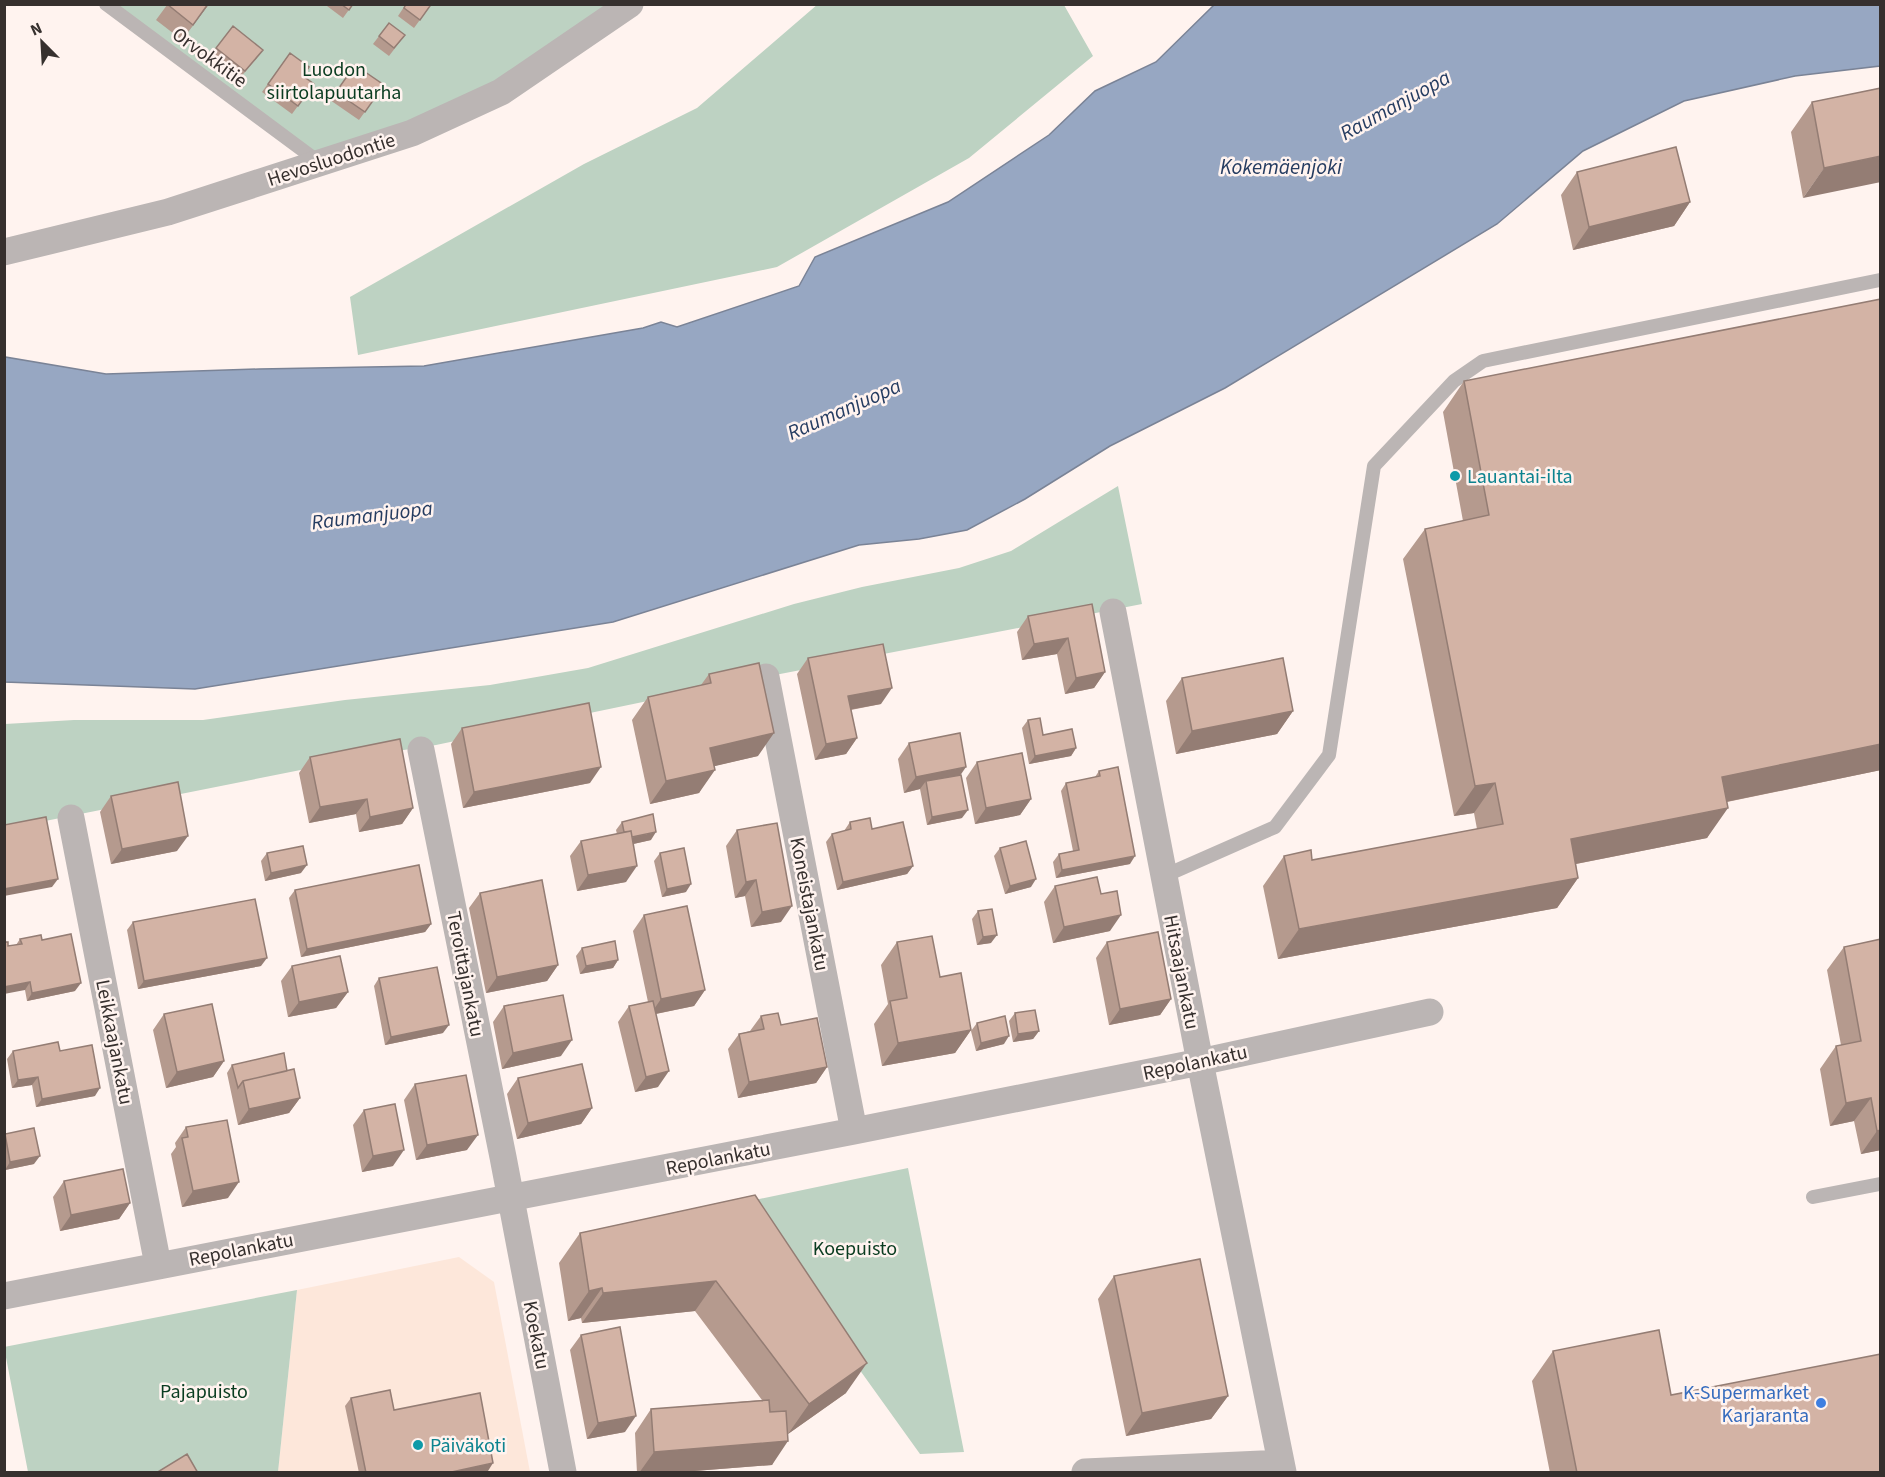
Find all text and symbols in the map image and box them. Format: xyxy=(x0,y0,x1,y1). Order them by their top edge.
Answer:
north arrow xyxy=(12,12,72,72)
text: N xyxy=(27,17,46,41)
street label: Orvokkitie xyxy=(166,21,253,95)
park label: Luodon siirtolapuutarha xyxy=(267,56,401,107)
water label: Raumanjuopa xyxy=(1334,62,1456,148)
street label: Hevosluodontie xyxy=(264,126,399,194)
water label: Kokemäenjoki xyxy=(1220,152,1343,182)
water label: Raumanjuopa xyxy=(782,370,906,448)
place label: Lauantai-ilta xyxy=(1467,463,1573,491)
marker: Lauantai-ilta xyxy=(1448,469,1462,483)
water label: Raumanjuopa xyxy=(310,493,434,537)
street label: Koneistajankatu xyxy=(782,835,836,973)
street label: Teroittajankatu xyxy=(439,909,491,1040)
street label: Hitsaajankatu xyxy=(1156,913,1206,1032)
street label: Leikkaajankatu xyxy=(88,977,140,1107)
street label: Repolankatu xyxy=(1140,1038,1250,1088)
street label: Repolankatu xyxy=(663,1135,773,1183)
street label: Repolankatu xyxy=(186,1226,296,1274)
park label: Koepuisto xyxy=(813,1235,897,1263)
street label: Koekatu xyxy=(516,1298,556,1372)
park label: Pajapuisto xyxy=(160,1378,248,1406)
place label: K-Supermarket Karjaranta xyxy=(1683,1379,1809,1430)
marker: K-Supermarket Karjaranta xyxy=(1814,1396,1828,1410)
place label: Päiväkoti xyxy=(430,1432,506,1460)
marker: Päiväkoti xyxy=(411,1438,425,1452)

